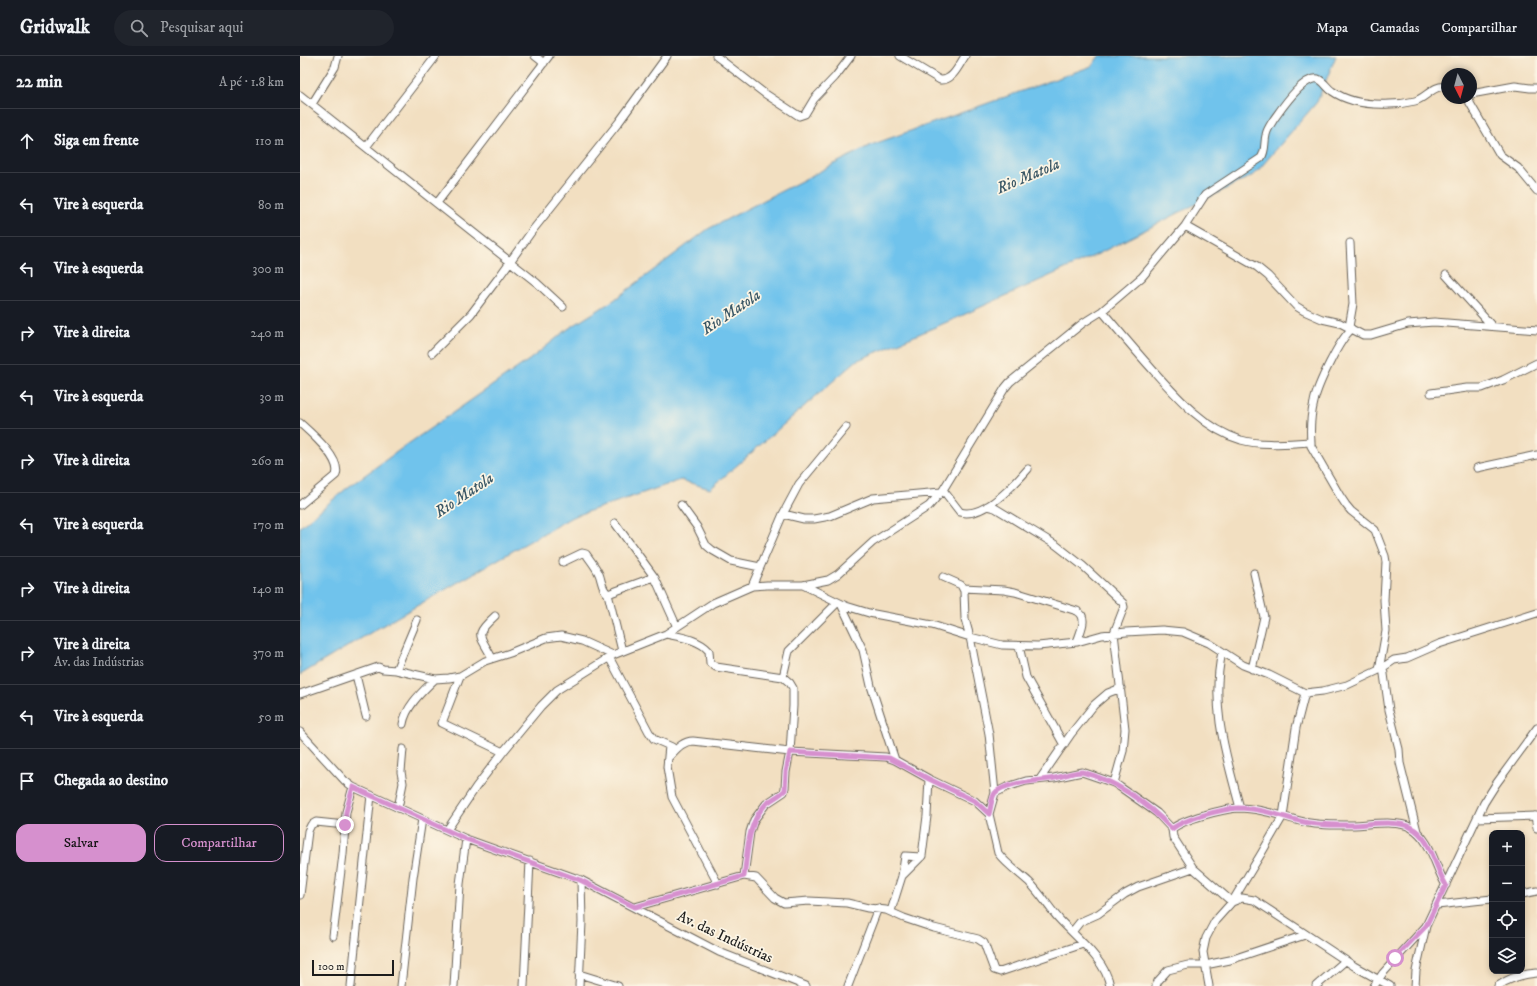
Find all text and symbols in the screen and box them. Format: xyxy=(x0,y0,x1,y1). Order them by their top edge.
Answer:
search box xyxy=(114,10,394,46)
text: Gridwalk xyxy=(20,16,90,39)
icon: search xyxy=(128,17,150,39)
text: Pesquisar aqui xyxy=(160,18,243,37)
text: Mapa xyxy=(1316,19,1348,37)
text: Camadas xyxy=(1370,19,1419,37)
text: Compartilhar xyxy=(1441,19,1517,37)
north arrow xyxy=(1441,68,1477,104)
text: 22 min xyxy=(16,71,62,93)
text: A pé · 1.8 km xyxy=(219,74,284,90)
icon: ahead xyxy=(16,130,38,152)
text: Siga em frente xyxy=(54,131,139,150)
text: 110 m xyxy=(255,133,284,149)
water label: Rio Matola xyxy=(992,154,1063,199)
icon: left xyxy=(16,194,38,216)
text: Vire à esquerda xyxy=(54,195,143,214)
text: 80 m xyxy=(258,197,284,213)
icon: left xyxy=(16,258,38,280)
text: Vire à esquerda xyxy=(54,259,143,278)
text: 300 m xyxy=(253,261,284,277)
water label: Rio Matola xyxy=(697,285,764,340)
icon: right xyxy=(16,322,38,344)
text: Vire à direita xyxy=(54,323,130,342)
text: 240 m xyxy=(251,325,284,341)
icon: left xyxy=(16,386,38,408)
text: Vire à esquerda xyxy=(54,387,143,406)
text: 30 m xyxy=(260,389,284,405)
icon: right xyxy=(16,450,38,472)
text: Vire à direita xyxy=(54,451,130,470)
text: 260 m xyxy=(251,453,284,469)
water label: Rio Matola xyxy=(430,468,497,523)
icon: left xyxy=(16,514,38,536)
text: Vire à esquerda xyxy=(54,515,143,534)
text: 170 m xyxy=(253,517,284,533)
icon: right xyxy=(16,578,38,600)
text: Vire à direita xyxy=(54,579,130,598)
text: 140 m xyxy=(252,581,284,597)
text: Vire à direita xyxy=(54,635,130,654)
icon: right xyxy=(16,642,38,664)
text: 370 m xyxy=(253,645,284,661)
text: Av. das Indústrias xyxy=(54,654,144,670)
icon: left xyxy=(16,706,38,728)
text: Vire à esquerda xyxy=(54,707,143,726)
text: 50 m xyxy=(258,709,284,725)
icon: arrive xyxy=(16,770,38,792)
text: Chegada ao destino xyxy=(54,771,168,790)
route end xyxy=(336,816,354,834)
button: Salvar xyxy=(16,824,146,862)
button: Compartilhar xyxy=(154,824,284,862)
map controls xyxy=(1489,830,1525,974)
button: + xyxy=(1489,830,1525,866)
button: − xyxy=(1489,866,1525,902)
button: locate xyxy=(1489,902,1525,938)
street label: Av. das Indústrias xyxy=(674,906,776,968)
button: layers xyxy=(1489,938,1525,974)
route start xyxy=(1386,949,1404,967)
scale bar xyxy=(312,958,394,977)
text: 100 m xyxy=(318,960,344,974)

